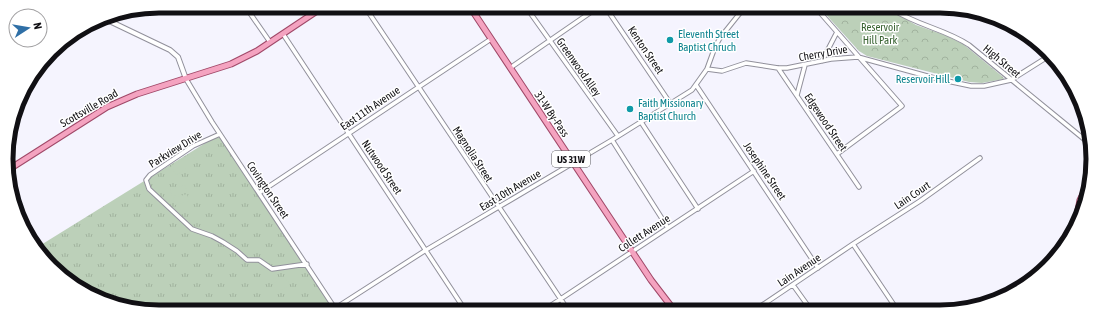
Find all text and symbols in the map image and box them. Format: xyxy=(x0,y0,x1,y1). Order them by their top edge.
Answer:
north arrow xyxy=(8,8,48,48)
text: N xyxy=(31,21,44,30)
park label: Reservoir Hill Park xyxy=(861,21,900,46)
street label: Kenton Street xyxy=(626,24,666,76)
place label: Eleventh Street Baptist Chruch xyxy=(678,28,739,53)
marker: Eleventh Street Baptist Chruch xyxy=(665,35,675,45)
street label: Greenwood Alley xyxy=(554,36,604,99)
street label: High Street xyxy=(981,42,1023,80)
street label: Cherry Drive xyxy=(798,43,848,63)
place label: Reservoir Hill xyxy=(896,73,950,85)
marker: Reservoir Hill xyxy=(953,74,963,84)
street label: East 11th Avenue xyxy=(338,84,402,132)
street label: Scottsville Road xyxy=(58,87,120,129)
street label: 31-W By-Pass xyxy=(532,89,572,139)
street label: Edgewood Street xyxy=(802,91,850,153)
place label: Faith Missionary Baptist Church xyxy=(638,97,704,122)
marker: Faith Missionary Baptist Church xyxy=(625,104,635,114)
street label: Magnolia Street xyxy=(451,124,495,184)
street label: Parkview Drive xyxy=(146,128,204,170)
street label: Nutwood Street xyxy=(360,138,404,196)
street label: Josephine Street xyxy=(741,140,789,202)
road number: US 31W xyxy=(552,151,590,167)
street label: Covington Street xyxy=(244,159,292,221)
street label: East 10th Avenue xyxy=(477,167,543,213)
street label: Lain Court xyxy=(892,179,932,211)
street label: Collett Avenue xyxy=(616,212,672,254)
street label: Lain Avenue xyxy=(775,251,823,289)

